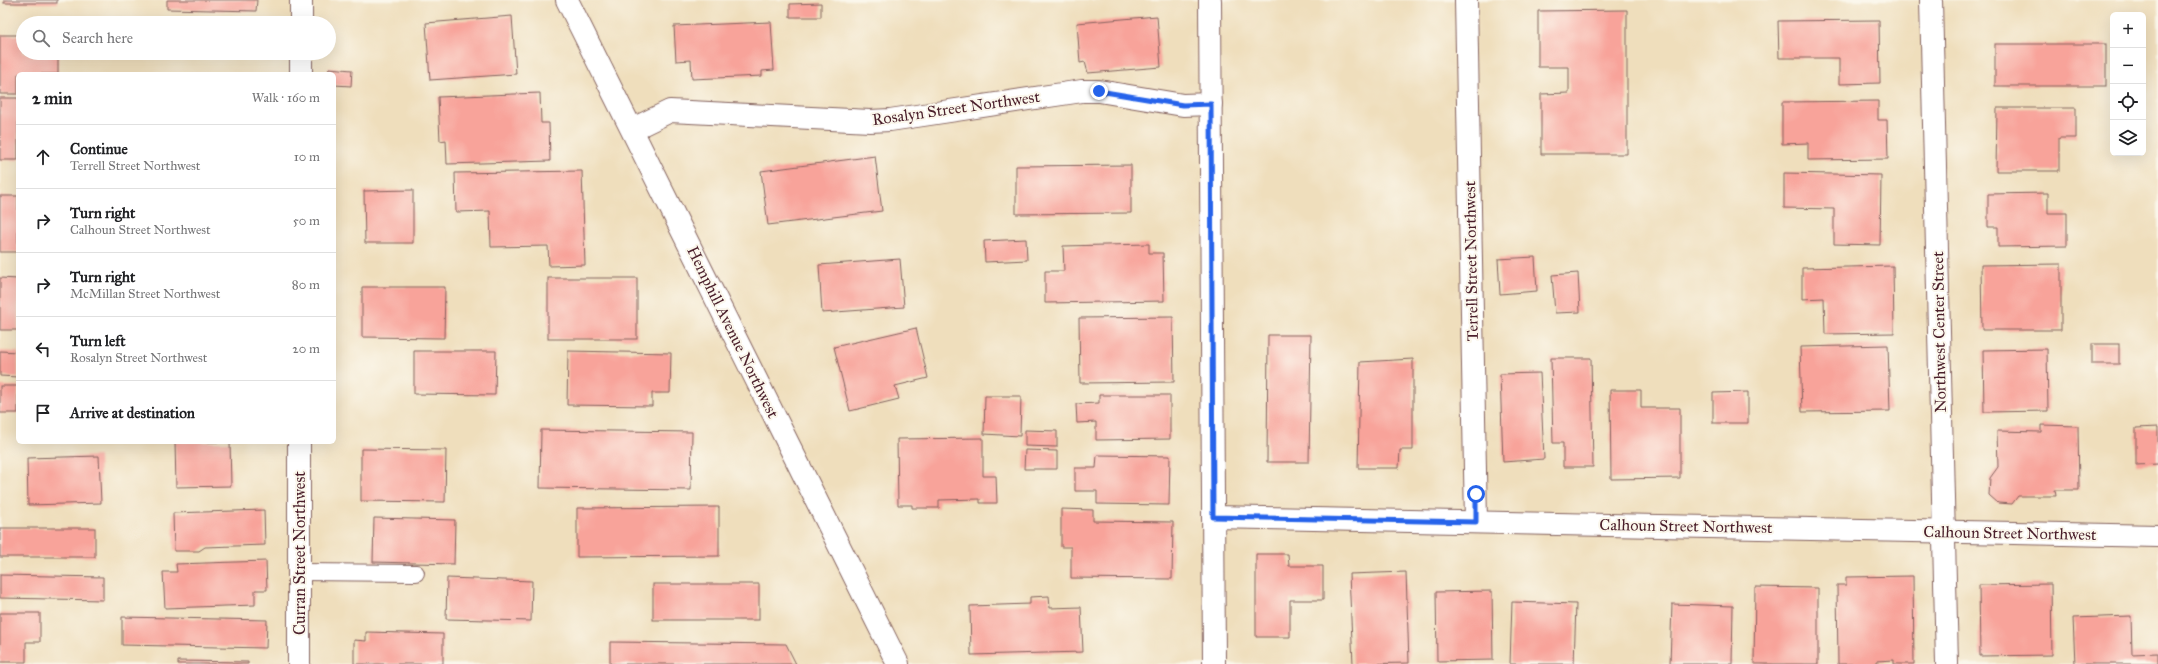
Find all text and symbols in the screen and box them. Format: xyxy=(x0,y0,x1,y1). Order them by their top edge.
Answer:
map controls xyxy=(2110,12,2146,156)
button: + xyxy=(2110,12,2146,48)
search box xyxy=(16,16,336,60)
icon: search xyxy=(30,27,52,49)
text: Search here xyxy=(62,29,133,47)
button: − xyxy=(2110,48,2146,84)
route end xyxy=(1090,82,1108,100)
button: locate xyxy=(2110,84,2146,120)
street label: Rosalyn Street Northwest xyxy=(871,87,1041,129)
text: 2 min xyxy=(32,88,72,109)
text: Walk · 160 m xyxy=(252,90,320,106)
button: layers xyxy=(2110,120,2146,156)
text: Continue xyxy=(70,140,128,158)
icon: ahead xyxy=(32,146,54,168)
text: 10 m xyxy=(294,149,320,165)
text: Terrell Street Northwest xyxy=(70,158,200,174)
street label: Terrell Street Northwest xyxy=(1460,180,1482,341)
text: Turn right xyxy=(70,204,135,222)
icon: right xyxy=(32,210,54,232)
text: 50 m xyxy=(293,213,320,229)
text: Calhoun Street Northwest xyxy=(70,222,211,238)
street label: Hemphill Avenue Northwest xyxy=(683,243,783,421)
street label: Northwest Center Street xyxy=(1928,251,1950,413)
text: Turn right xyxy=(70,268,135,286)
icon: right xyxy=(32,274,54,296)
text: 80 m xyxy=(292,277,320,293)
text: McMillan Street Northwest xyxy=(70,286,220,302)
text: Turn left xyxy=(70,332,126,350)
icon: left xyxy=(32,338,54,360)
text: 20 m xyxy=(292,341,320,357)
text: Rosalyn Street Northwest xyxy=(70,350,207,366)
icon: arrive xyxy=(32,402,54,424)
text: Arrive at destination xyxy=(70,404,195,422)
street label: Curran Street Northwest xyxy=(290,471,309,635)
route start xyxy=(1467,485,1485,503)
street label: Calhoun Street Northwest xyxy=(1599,515,1773,537)
street label: Calhoun Street Northwest xyxy=(1923,522,2097,544)

